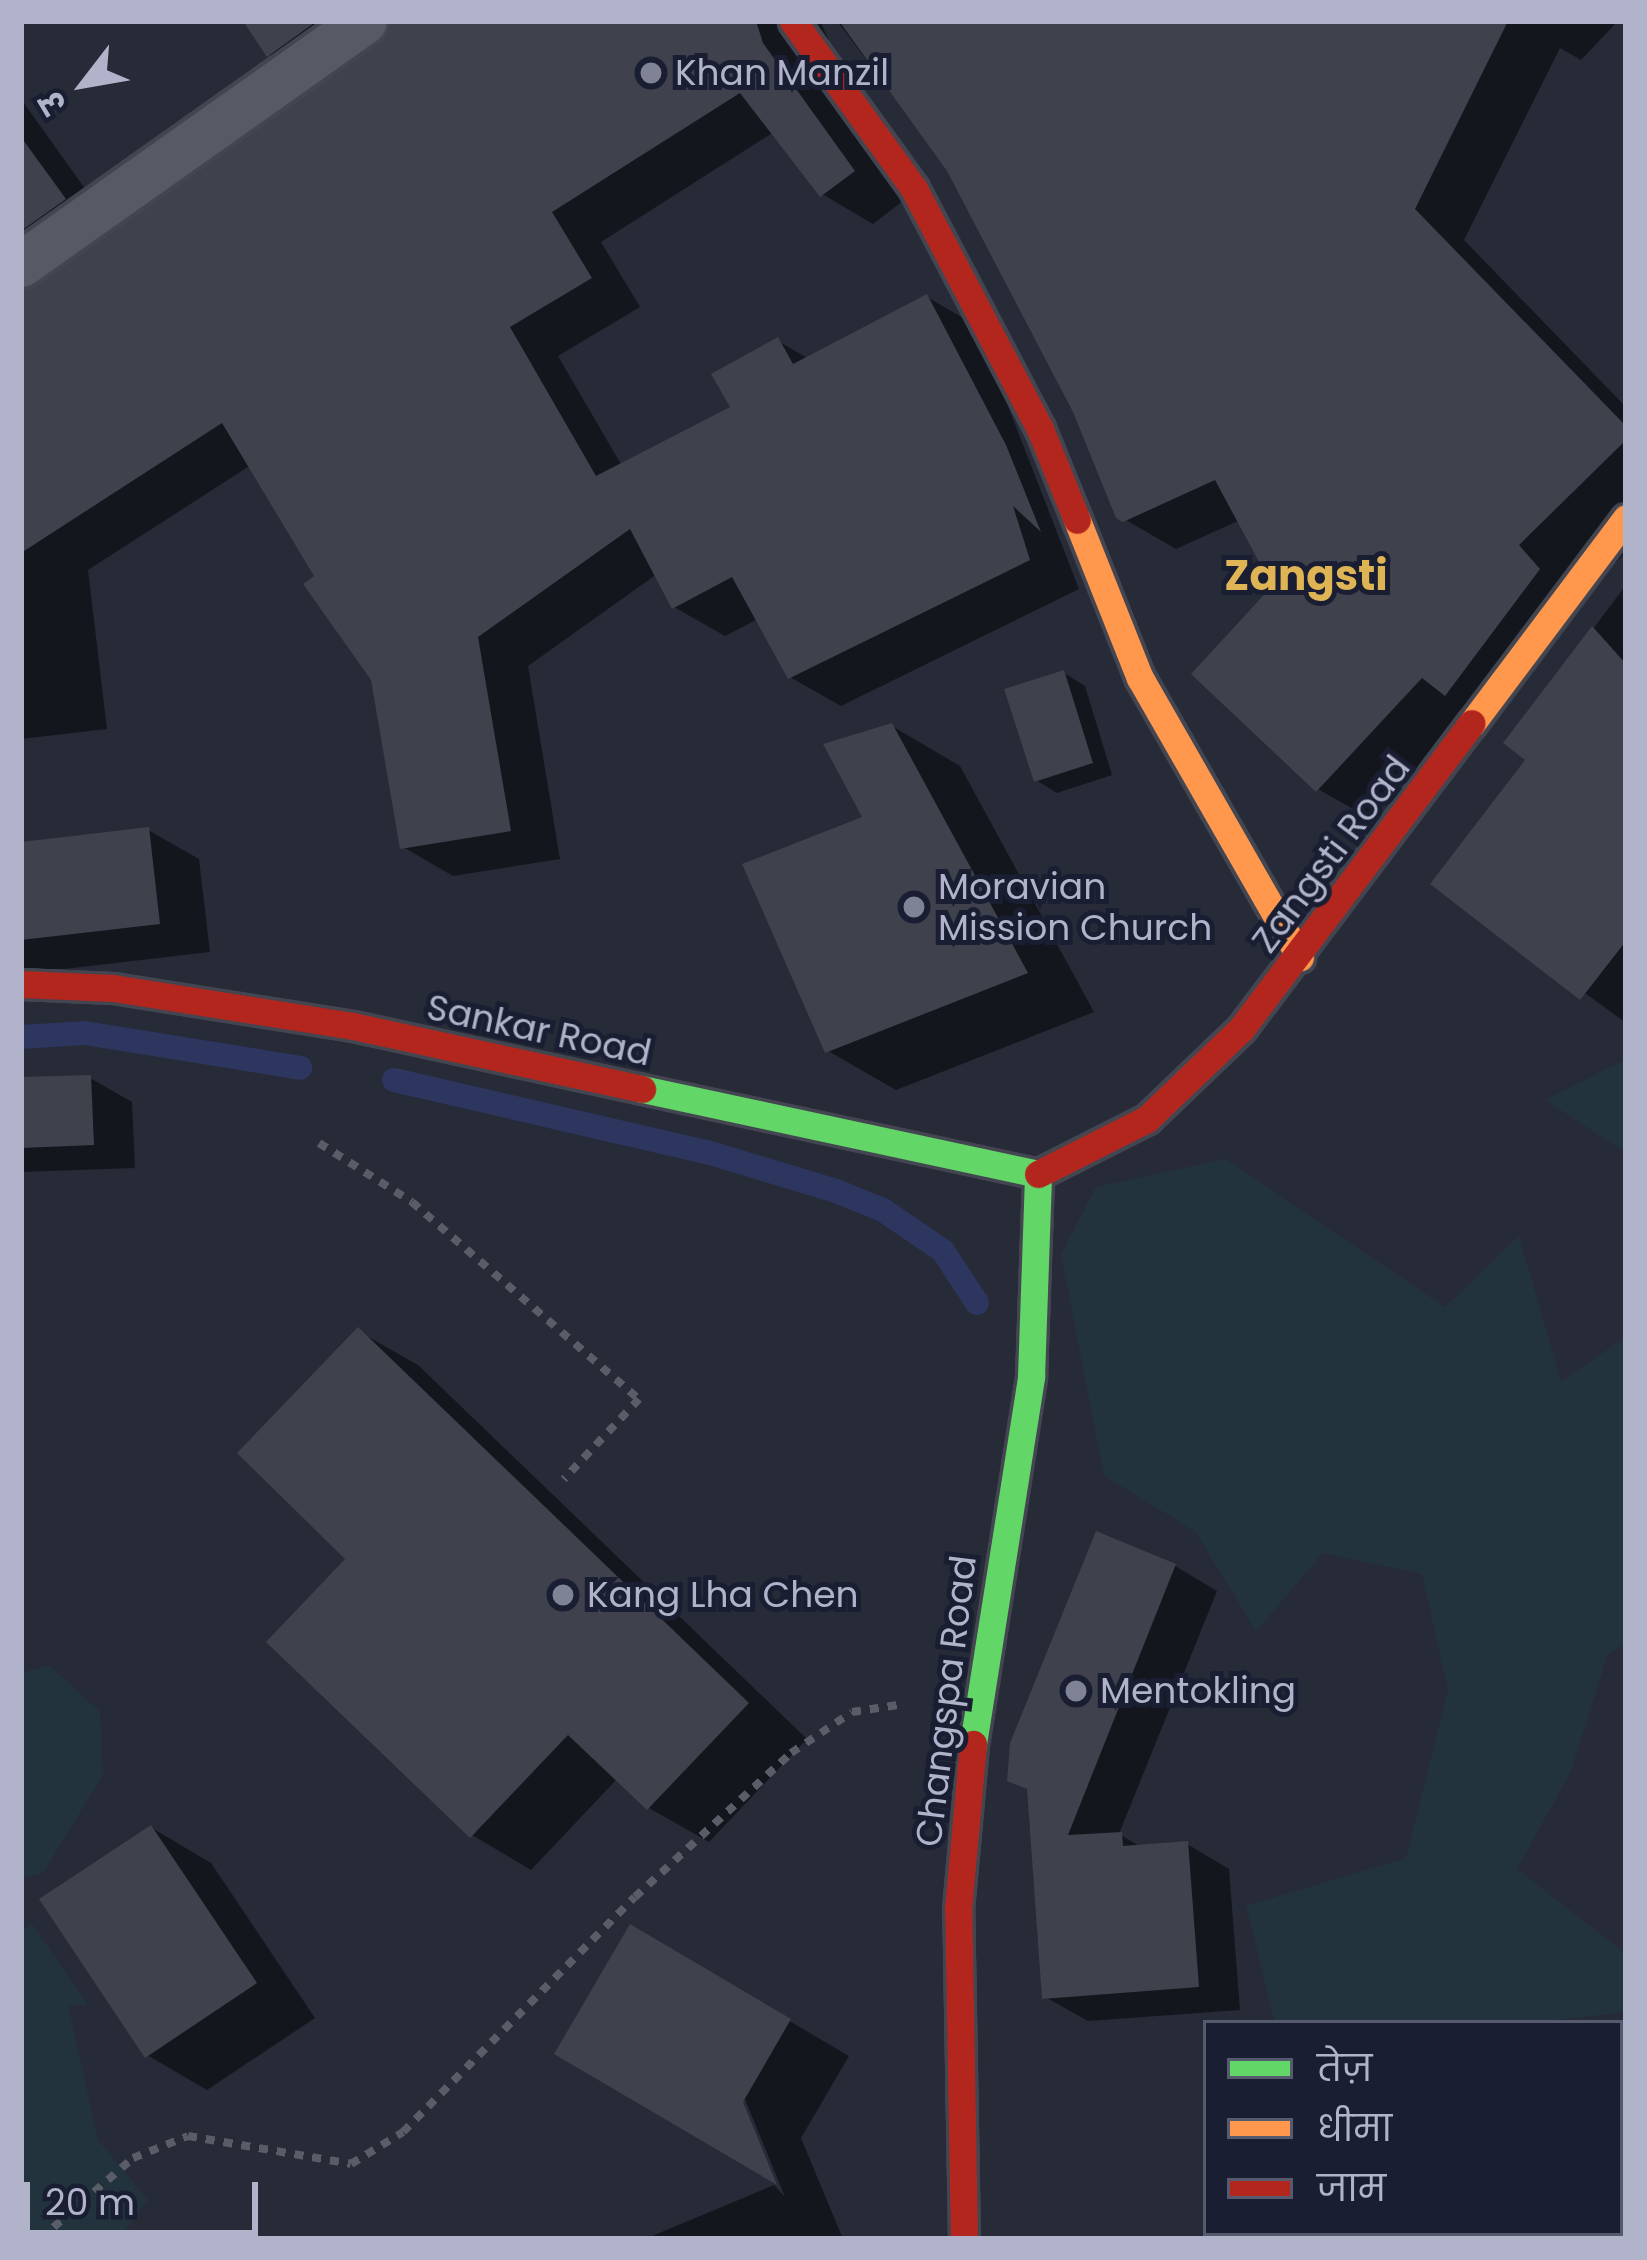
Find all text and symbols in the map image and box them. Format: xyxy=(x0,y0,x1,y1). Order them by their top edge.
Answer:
north arrow xyxy=(24,24,144,144)
place label: Khan Manzil xyxy=(675,51,889,95)
marker: Khan Manzil xyxy=(638,60,664,86)
text: उ xyxy=(28,83,78,123)
district label: Zangsti xyxy=(1224,551,1388,601)
street label: Zangsti Road xyxy=(1243,747,1419,961)
place label: Moravian Mission Church xyxy=(938,864,1212,949)
marker: Moravian Mission Church xyxy=(901,894,927,920)
street label: Sankar Road xyxy=(423,985,655,1075)
street label: Changspa Road xyxy=(907,1553,985,1849)
place label: Kang Lha Chen xyxy=(587,1573,859,1617)
marker: Kang Lha Chen xyxy=(550,1582,576,1608)
place label: Mentokling xyxy=(1100,1669,1296,1713)
marker: Mentokling xyxy=(1063,1678,1089,1704)
legend xyxy=(1203,2020,1623,2236)
text: तेज़ xyxy=(1317,2043,1372,2094)
text: धीमा xyxy=(1317,2103,1392,2154)
scale bar xyxy=(30,2158,264,2232)
text: जाम xyxy=(1317,2163,1386,2214)
text: 20 m xyxy=(45,2177,135,2228)

